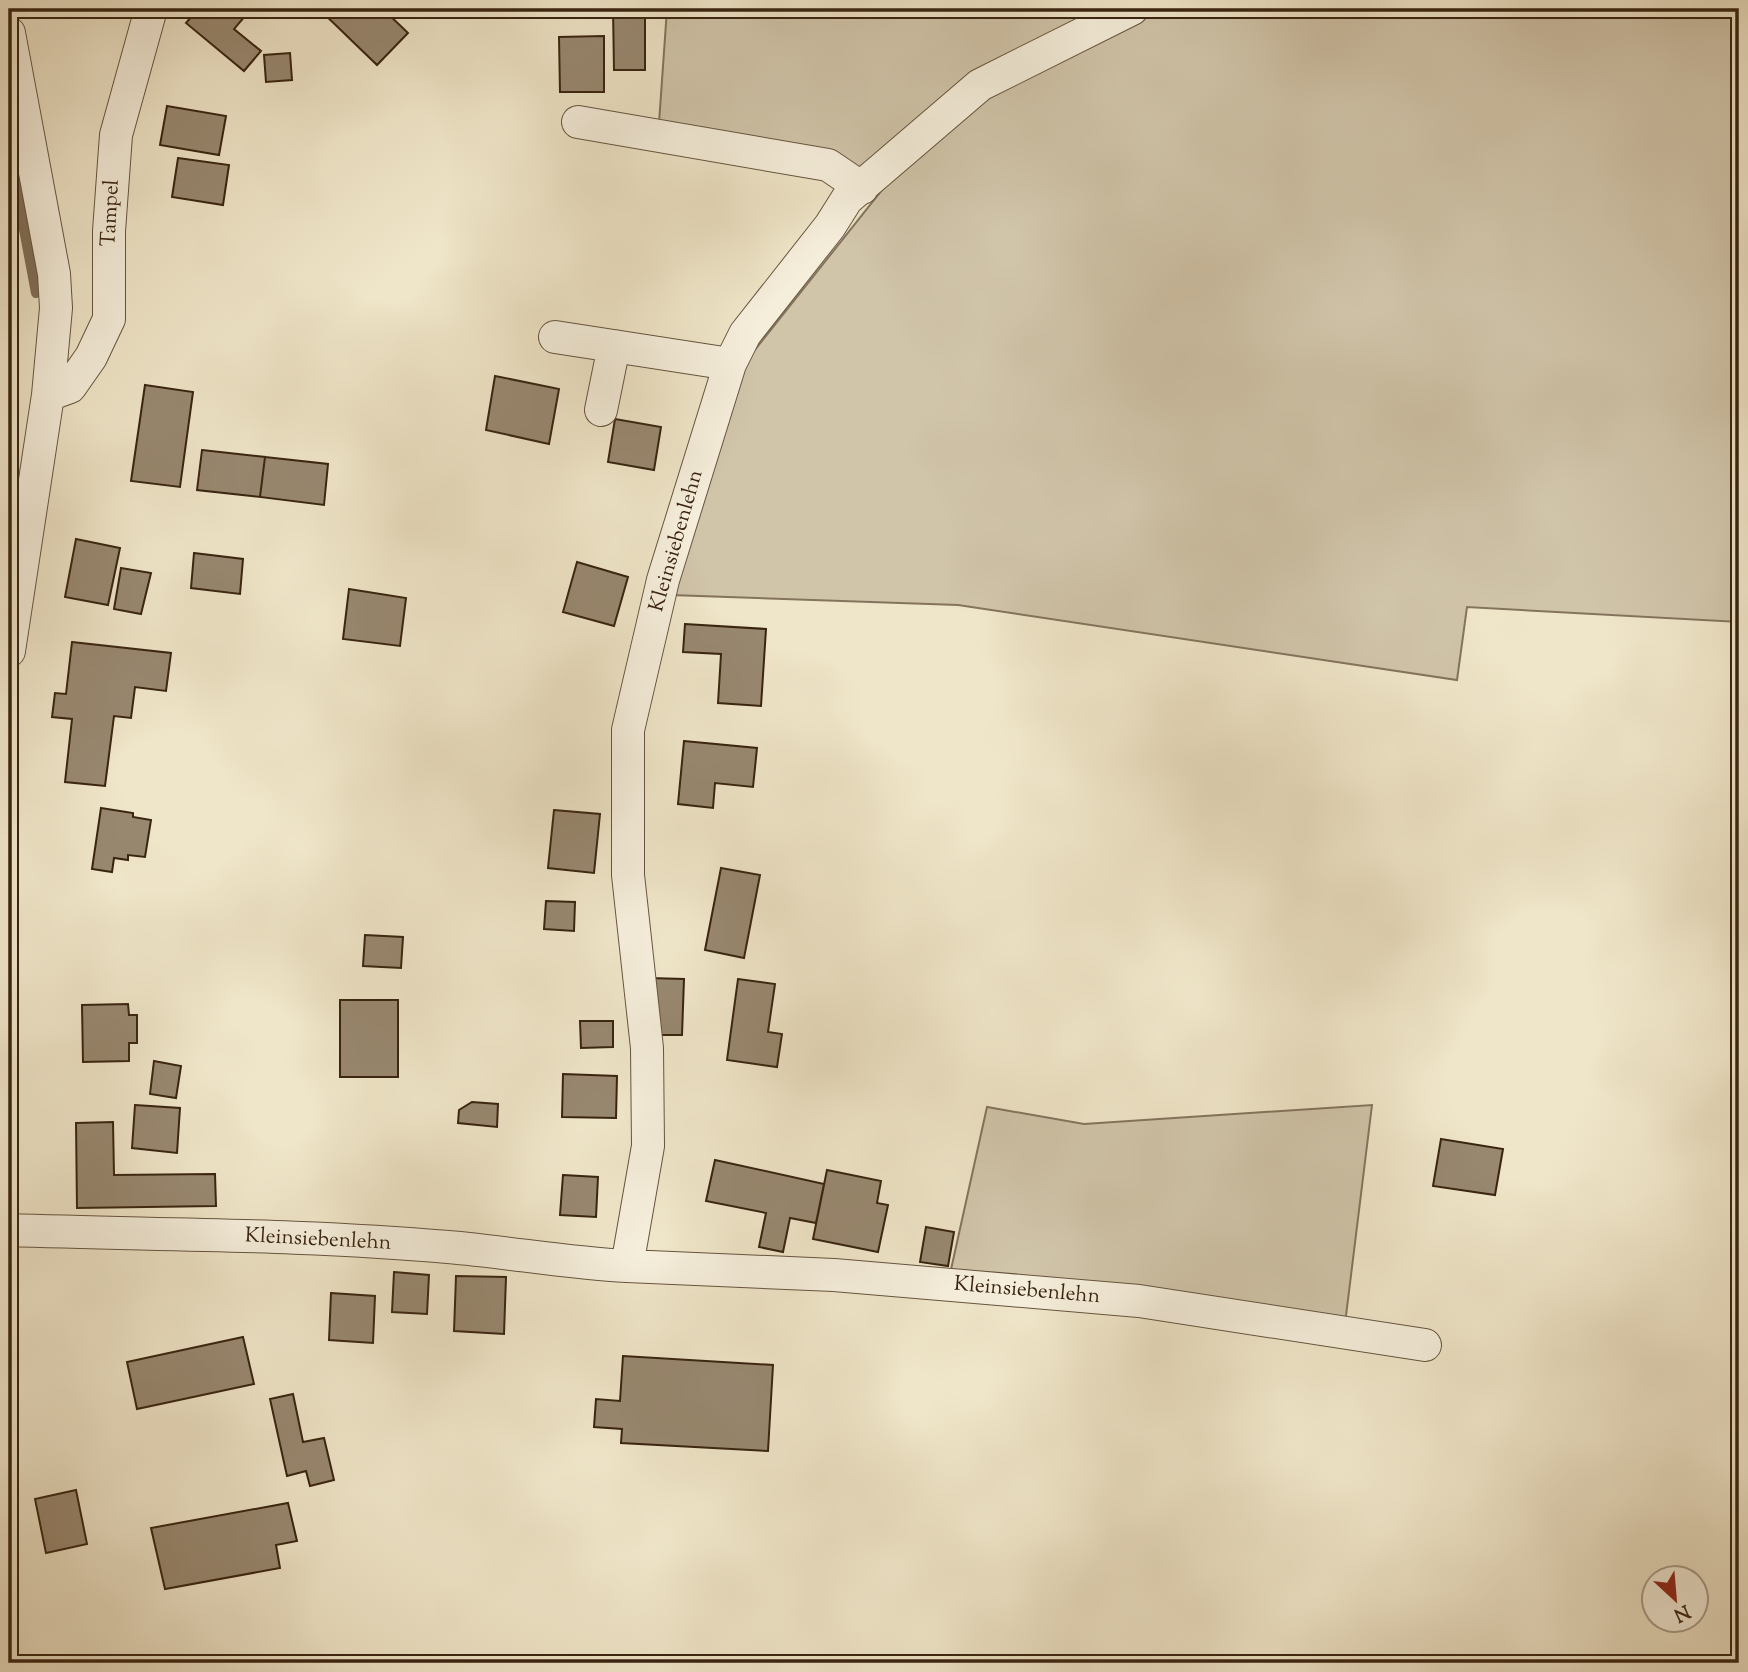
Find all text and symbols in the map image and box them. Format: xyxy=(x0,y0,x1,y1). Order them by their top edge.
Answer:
street label: Tampel xyxy=(94,179,128,247)
street label: Kleinsiebenlehn xyxy=(642,466,712,616)
street label: Kleinsiebenlehn xyxy=(244,1221,392,1259)
street label: Kleinsiebenlehn xyxy=(953,1270,1101,1312)
north arrow xyxy=(1640,1564,1710,1634)
text: N xyxy=(1669,1597,1694,1627)

